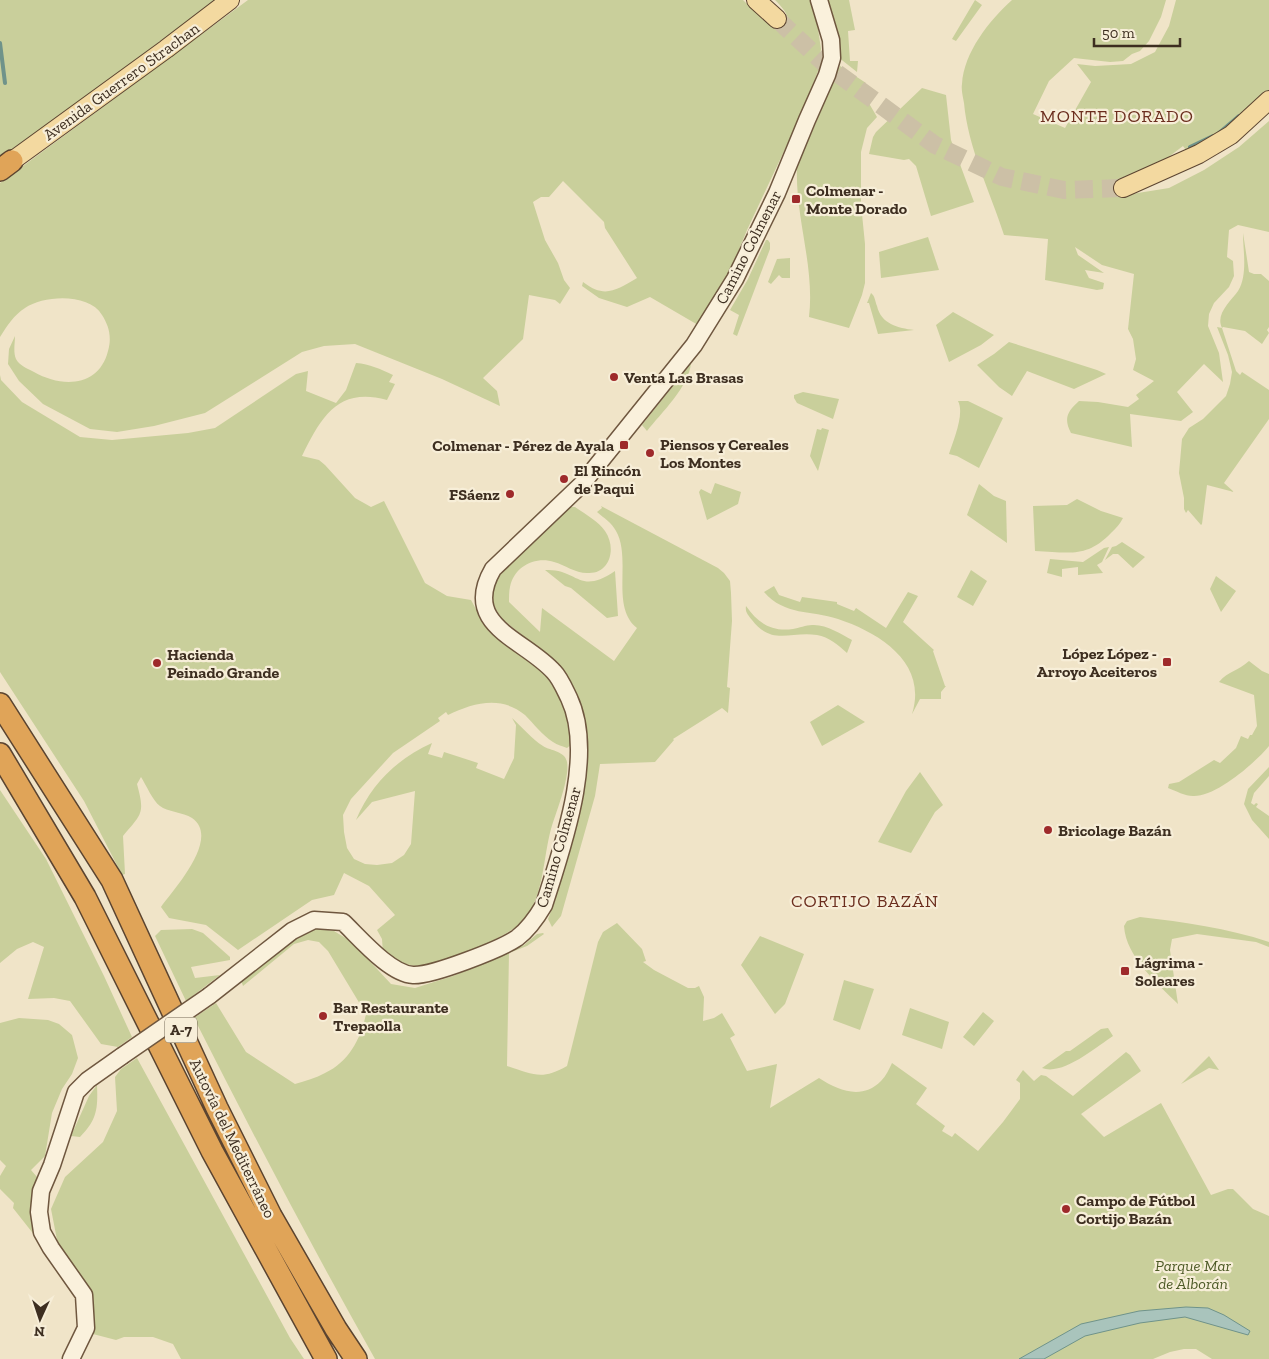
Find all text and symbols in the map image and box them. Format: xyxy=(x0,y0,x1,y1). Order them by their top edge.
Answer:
scale bar xyxy=(1094,15,1180,47)
street label: Avenida Guerrero Strachan xyxy=(40,18,204,144)
text: 50 m xyxy=(1102,24,1135,42)
district label: MONTE DORADO xyxy=(1040,105,1194,127)
place label: Colmenar - Monte Dorado xyxy=(806,181,908,218)
street label: Camino Colmenar xyxy=(712,187,785,307)
marker: Colmenar - Monte Dorado xyxy=(790,193,802,205)
place label: Venta Las Brasas xyxy=(624,368,744,387)
marker: Venta Las Brasas xyxy=(608,371,620,383)
place label: Piensos y Cereales Los Montes xyxy=(660,435,789,472)
place label: Colmenar - Pérez de Ayala xyxy=(432,436,614,455)
marker: Colmenar - Pérez de Ayala xyxy=(618,439,630,451)
marker: Piensos y Cereales Los Montes xyxy=(644,447,656,459)
place label: El Rincón de Paqui xyxy=(574,461,641,498)
marker: El Rincón de Paqui xyxy=(558,473,570,485)
place label: FSáenz xyxy=(449,485,500,504)
marker: FSáenz xyxy=(504,488,516,500)
place label: López López - Arroyo Aceiteros xyxy=(1037,644,1157,681)
place label: Hacienda Peinado Grande xyxy=(167,645,280,682)
marker: López López - Arroyo Aceiteros xyxy=(1161,656,1173,668)
marker: Hacienda Peinado Grande xyxy=(151,657,163,669)
street label: Camino Colmenar xyxy=(532,784,585,910)
place label: Bricolage Bazán xyxy=(1058,821,1172,840)
marker: Bricolage Bazán xyxy=(1042,824,1054,836)
district label: CORTIJO BAZÁN xyxy=(791,890,939,912)
place label: Lágrima - Soleares xyxy=(1135,953,1203,990)
marker: Lágrima - Soleares xyxy=(1119,965,1131,977)
place label: Bar Restaurante Trepaolla xyxy=(333,998,449,1035)
marker: Bar Restaurante Trepaolla xyxy=(317,1010,329,1022)
road number: A-7 xyxy=(165,1018,197,1042)
street label: Autovía del Mediterráneo xyxy=(186,1055,279,1221)
place label: Campo de Fútbol Cortijo Bazán xyxy=(1076,1191,1196,1228)
marker: Campo de Fútbol Cortijo Bazán xyxy=(1060,1203,1072,1215)
park label: Parque Mar de Alborán xyxy=(1155,1256,1232,1293)
north arrow xyxy=(15,1294,65,1344)
text: N xyxy=(33,1323,45,1340)

